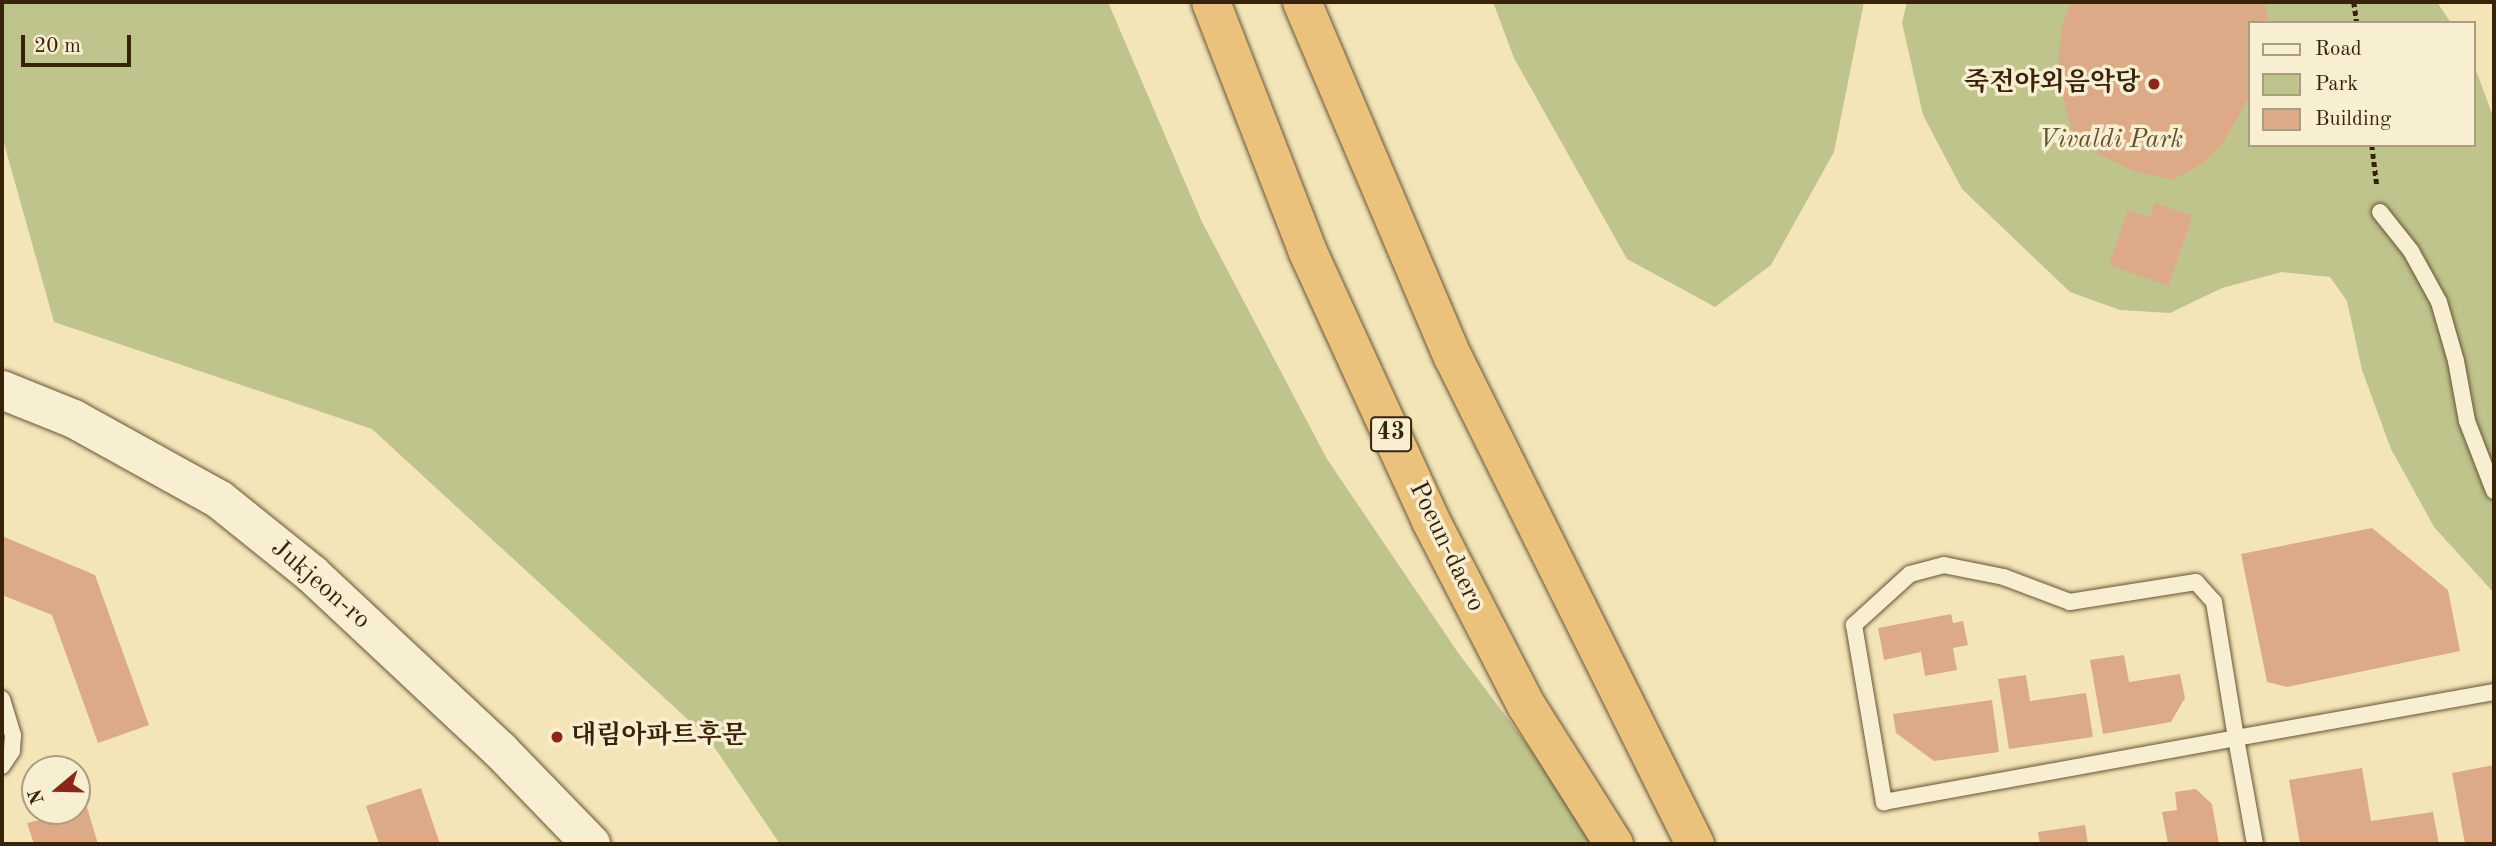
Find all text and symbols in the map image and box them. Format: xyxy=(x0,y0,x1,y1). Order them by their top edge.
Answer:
scale bar xyxy=(24,21,135,65)
legend xyxy=(2248,21,2475,147)
text: 20 m xyxy=(34,36,81,57)
text: Road xyxy=(2315,39,2362,60)
place label: 죽전야외음악당 xyxy=(1964,68,2140,100)
text: Park xyxy=(2315,74,2358,95)
marker: 죽전야외음악당 xyxy=(2146,76,2162,92)
text: Building xyxy=(2315,109,2391,130)
park label: Vivaldi Park xyxy=(2039,125,2183,157)
road number: 43 xyxy=(1370,414,1412,454)
street label: Poeun-daero xyxy=(1401,477,1491,617)
street label: Jukjeon-ro xyxy=(264,533,376,637)
place label: 대림아파트후문 xyxy=(571,721,747,753)
marker: 대림아파트후문 xyxy=(549,729,565,745)
north arrow xyxy=(21,755,91,825)
text: N xyxy=(26,786,49,806)

